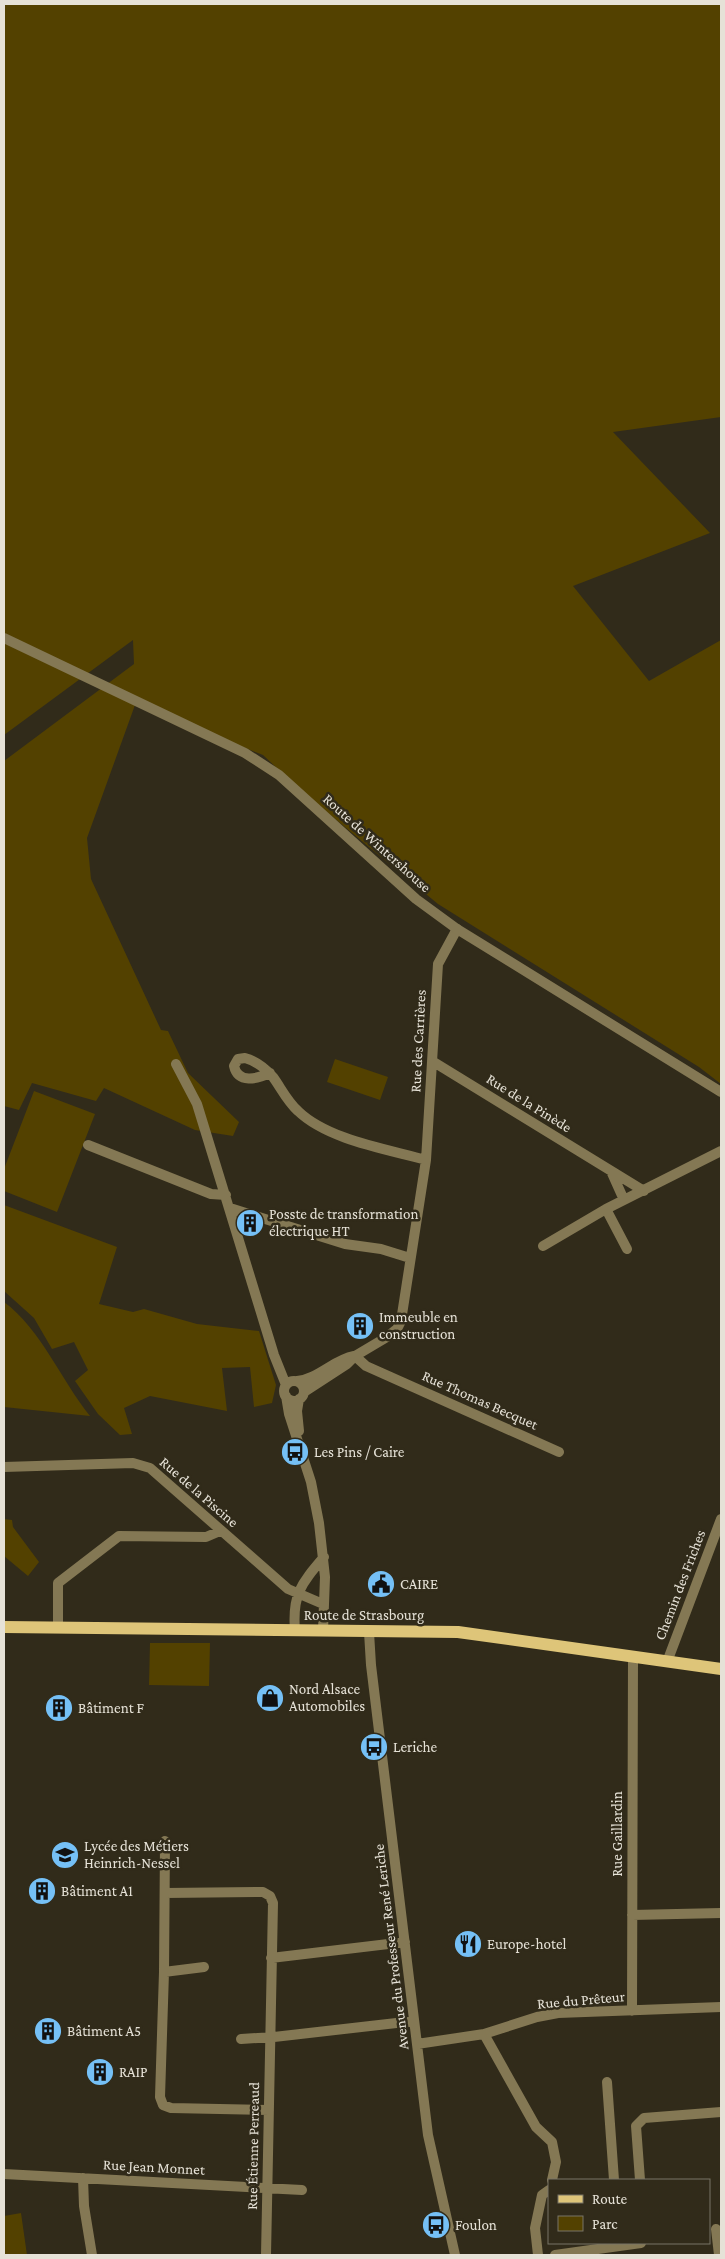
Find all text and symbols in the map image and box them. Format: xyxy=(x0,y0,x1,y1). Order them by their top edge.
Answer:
street label: Route de Wintershouse xyxy=(320,791,434,896)
street label: Rue des Carrières xyxy=(407,989,429,1093)
street label: Rue de la Pinède xyxy=(484,1070,575,1136)
place label: Posste de transformation électrique HT xyxy=(269,1206,418,1240)
building icon: Posste de transformation électrique HT xyxy=(235,1208,265,1238)
place label: Immeuble en construction xyxy=(379,1309,458,1342)
building icon: Immeuble en construction xyxy=(345,1311,375,1341)
street label: Rue Thomas Becquet xyxy=(419,1367,541,1434)
bus stop icon: Les Pins / Caire xyxy=(280,1437,310,1467)
place label: Les Pins / Caire xyxy=(314,1444,405,1460)
street label: Rue de la Piscine xyxy=(157,1454,242,1531)
street label: Chemin des Friches xyxy=(652,1528,708,1642)
public building icon: CAIRE xyxy=(366,1569,396,1599)
place label: CAIRE xyxy=(400,1576,438,1592)
street label: Route de Strasbourg xyxy=(304,1607,424,1624)
place label: Nord Alsace Automobiles xyxy=(289,1681,365,1714)
shop icon: Nord Alsace Automobiles xyxy=(255,1683,285,1713)
building icon: Bâtiment F xyxy=(44,1693,74,1723)
place label: Bâtiment F xyxy=(78,1700,145,1716)
bus stop icon: Leriche xyxy=(359,1732,389,1762)
place label: Leriche xyxy=(393,1739,438,1755)
street label: Rue Gaillardin xyxy=(609,1791,625,1877)
place label: Lycée des Métiers Heinrich-Nessel xyxy=(84,1838,189,1871)
school or university icon: Lycée des Métiers Heinrich-Nessel xyxy=(50,1840,80,1870)
street label: Avenue du Professeur René Leriche xyxy=(370,1843,412,2051)
building icon: Bâtiment A1 xyxy=(27,1876,57,1906)
place label: Bâtiment A1 xyxy=(61,1883,133,1899)
restaurant icon: Europe-hotel xyxy=(453,1929,483,1959)
place label: Europe-hotel xyxy=(487,1936,566,1953)
street label: Rue du Prêteur xyxy=(536,1988,626,2012)
building icon: Bâtiment A5 xyxy=(33,2016,63,2046)
place label: Bâtiment A5 xyxy=(67,2023,141,2039)
building icon: RAIP xyxy=(85,2057,115,2087)
place label: RAIP xyxy=(119,2064,147,2080)
street label: Rue Étienne Perreaud xyxy=(244,2082,262,2210)
street label: Rue Jean Monnet xyxy=(103,2156,206,2179)
legend xyxy=(548,2179,710,2244)
text: Route xyxy=(592,2191,627,2207)
bus stop icon: Foulon xyxy=(421,2210,451,2240)
text: Parc xyxy=(592,2216,618,2232)
place label: Foulon xyxy=(455,2217,497,2233)

